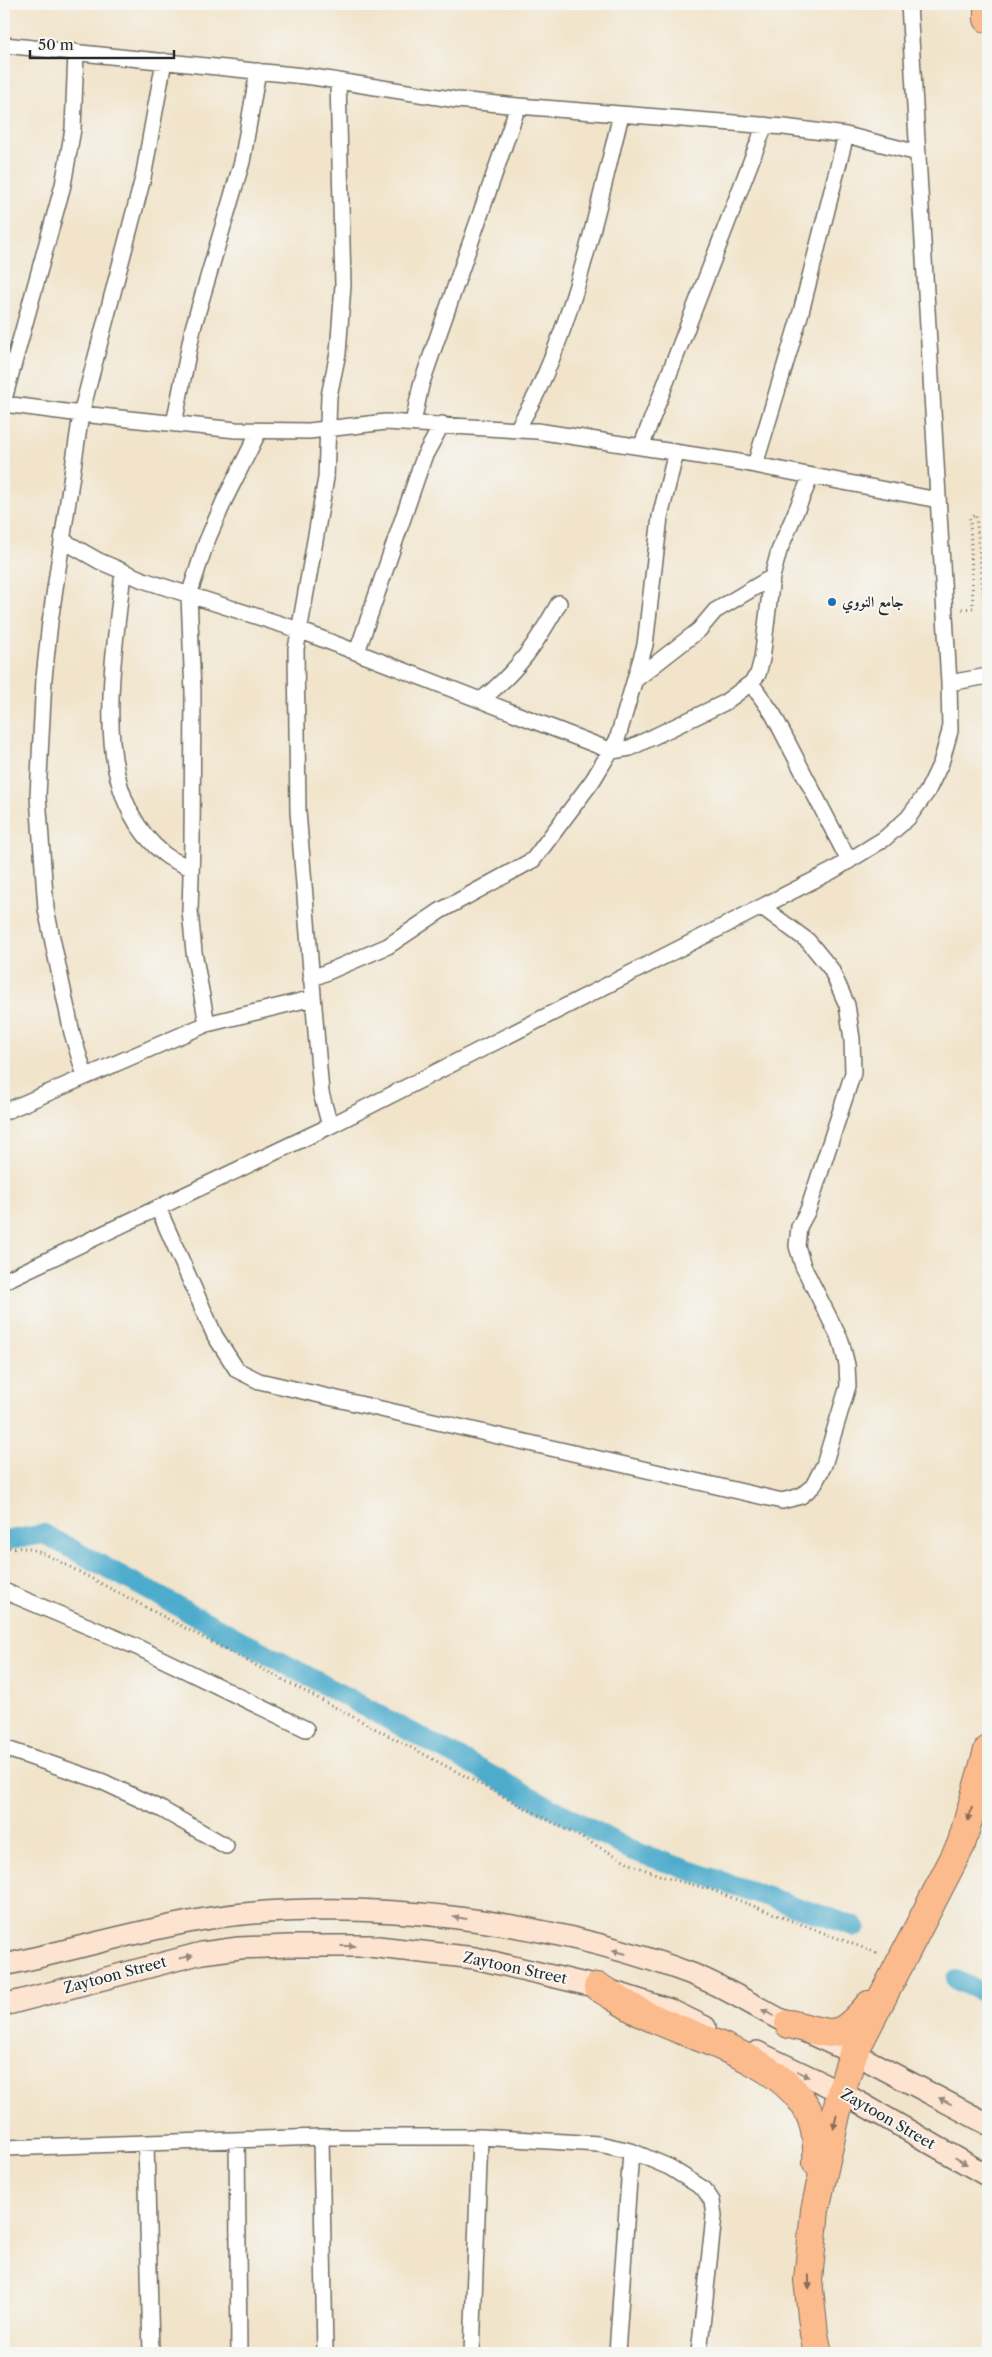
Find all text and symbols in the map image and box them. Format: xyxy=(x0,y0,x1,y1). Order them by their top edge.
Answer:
scale bar xyxy=(30,28,174,60)
text: 50 m xyxy=(38,35,74,54)
place label: جامع النووي xyxy=(842,592,904,616)
marker: جامع النووي xyxy=(826,596,838,608)
one-way arrow xyxy=(966,1807,974,1822)
one-way arrow xyxy=(451,1914,467,1922)
one-way arrow xyxy=(340,1942,356,1950)
street label: Zaytoon Street xyxy=(461,1947,569,1988)
one-way arrow xyxy=(611,1947,626,1955)
street label: Zaytoon Street xyxy=(61,1951,169,1997)
one-way arrow xyxy=(179,1952,195,1960)
one-way arrow xyxy=(761,2009,775,2017)
one-way arrow xyxy=(796,2070,810,2078)
street label: Zaytoon Street xyxy=(838,2084,939,2154)
one-way arrow xyxy=(938,2097,952,2105)
one-way arrow xyxy=(830,2114,838,2130)
one-way arrow xyxy=(954,2156,967,2165)
one-way arrow xyxy=(805,2274,813,2290)

